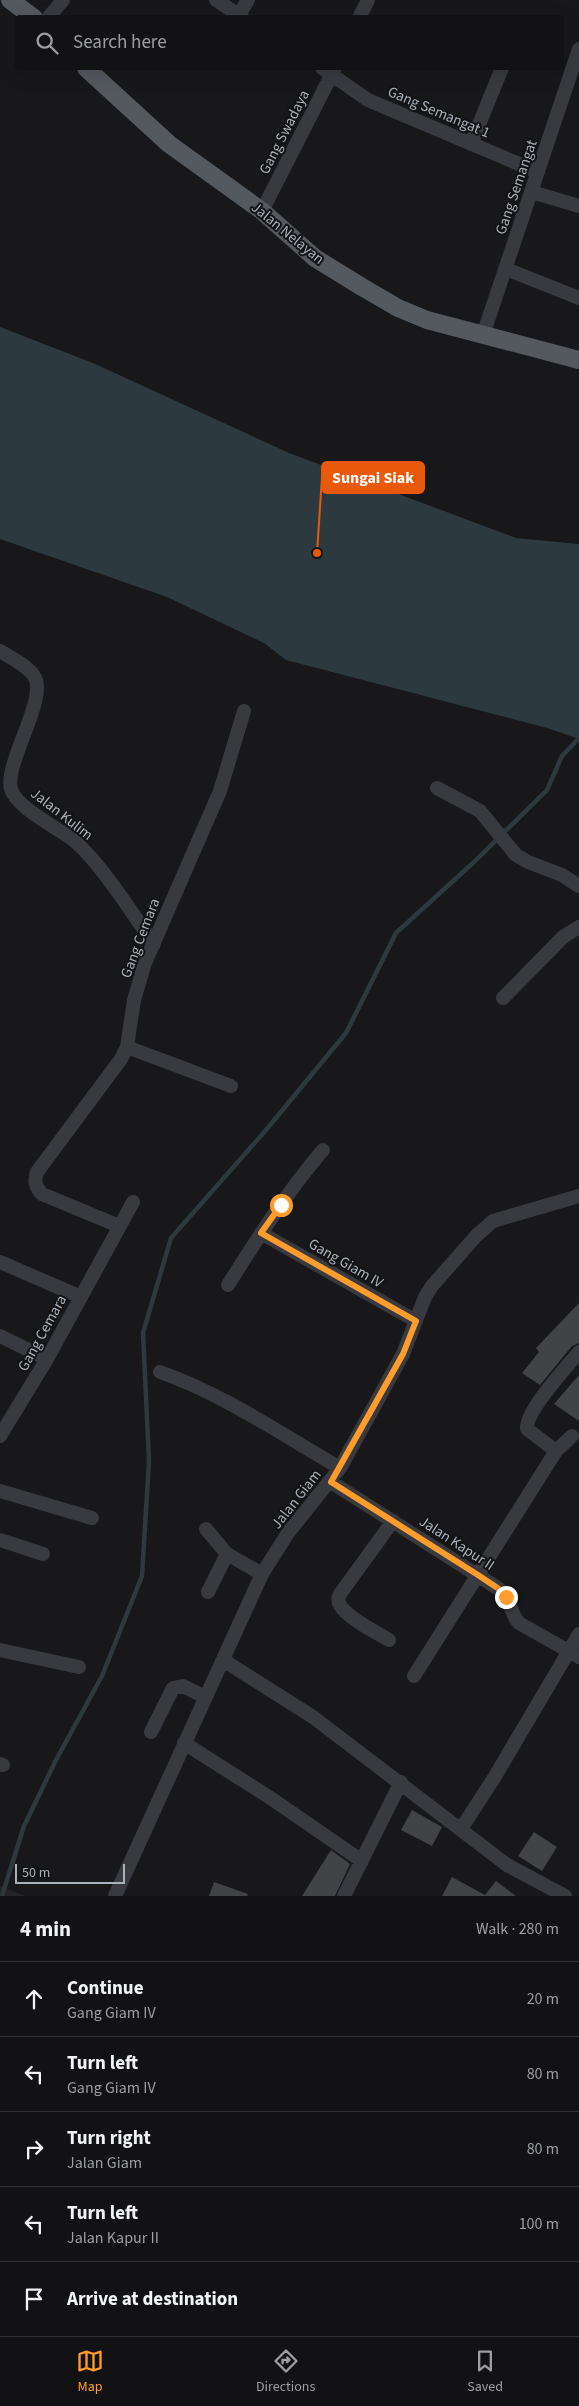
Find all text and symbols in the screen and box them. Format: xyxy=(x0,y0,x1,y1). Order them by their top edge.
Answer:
search box xyxy=(15,15,564,70)
icon: search xyxy=(33,29,61,57)
text: Search here xyxy=(73,29,167,56)
street label: Gang Semangat 1 xyxy=(384,81,493,144)
street label: Gang Swadaya xyxy=(254,87,315,178)
street label: Gang Semangat xyxy=(490,137,543,237)
street label: Jalan Nelayan xyxy=(247,197,329,269)
callout: Sungai Siak xyxy=(322,462,424,493)
text: Sungai Siak xyxy=(332,467,414,489)
street label: Jalan Kulim xyxy=(26,783,97,845)
street label: Gang Cemara xyxy=(116,895,165,981)
route start xyxy=(270,1194,293,1217)
street label: Gang Giam IV xyxy=(304,1234,387,1293)
street label: Gang Cemara xyxy=(13,1291,72,1375)
street label: Jalan Giam xyxy=(266,1465,326,1533)
street label: Jalan Kapur II xyxy=(415,1511,499,1576)
route end xyxy=(495,1586,518,1609)
scale bar xyxy=(15,1861,125,1884)
text: 50 m xyxy=(22,1863,50,1883)
text: 4 min xyxy=(20,1914,71,1944)
text: Walk · 280 m xyxy=(476,1918,559,1940)
text: Continue xyxy=(67,1975,144,2002)
icon: ahead xyxy=(20,1985,48,2013)
text: 20 m xyxy=(527,1988,559,2010)
text: Gang Giam IV xyxy=(67,2002,156,2024)
text: Turn left xyxy=(67,2050,138,2077)
icon: left xyxy=(20,2060,48,2088)
text: 80 m xyxy=(527,2063,559,2085)
text: Gang Giam IV xyxy=(67,2077,156,2099)
text: Turn right xyxy=(67,2125,151,2152)
icon: right xyxy=(20,2135,48,2163)
text: 80 m xyxy=(527,2138,559,2160)
text: Jalan Giam xyxy=(67,2152,142,2174)
text: Turn left xyxy=(67,2200,138,2227)
icon: left xyxy=(20,2210,48,2238)
text: 100 m xyxy=(519,2213,559,2235)
text: Jalan Kapur II xyxy=(67,2227,159,2249)
icon: arrive xyxy=(20,2285,48,2313)
text: Arrive at destination xyxy=(67,2286,238,2313)
tab: Map xyxy=(76,2347,104,2397)
tab: Directions xyxy=(256,2347,315,2397)
tab: Saved xyxy=(467,2347,503,2397)

